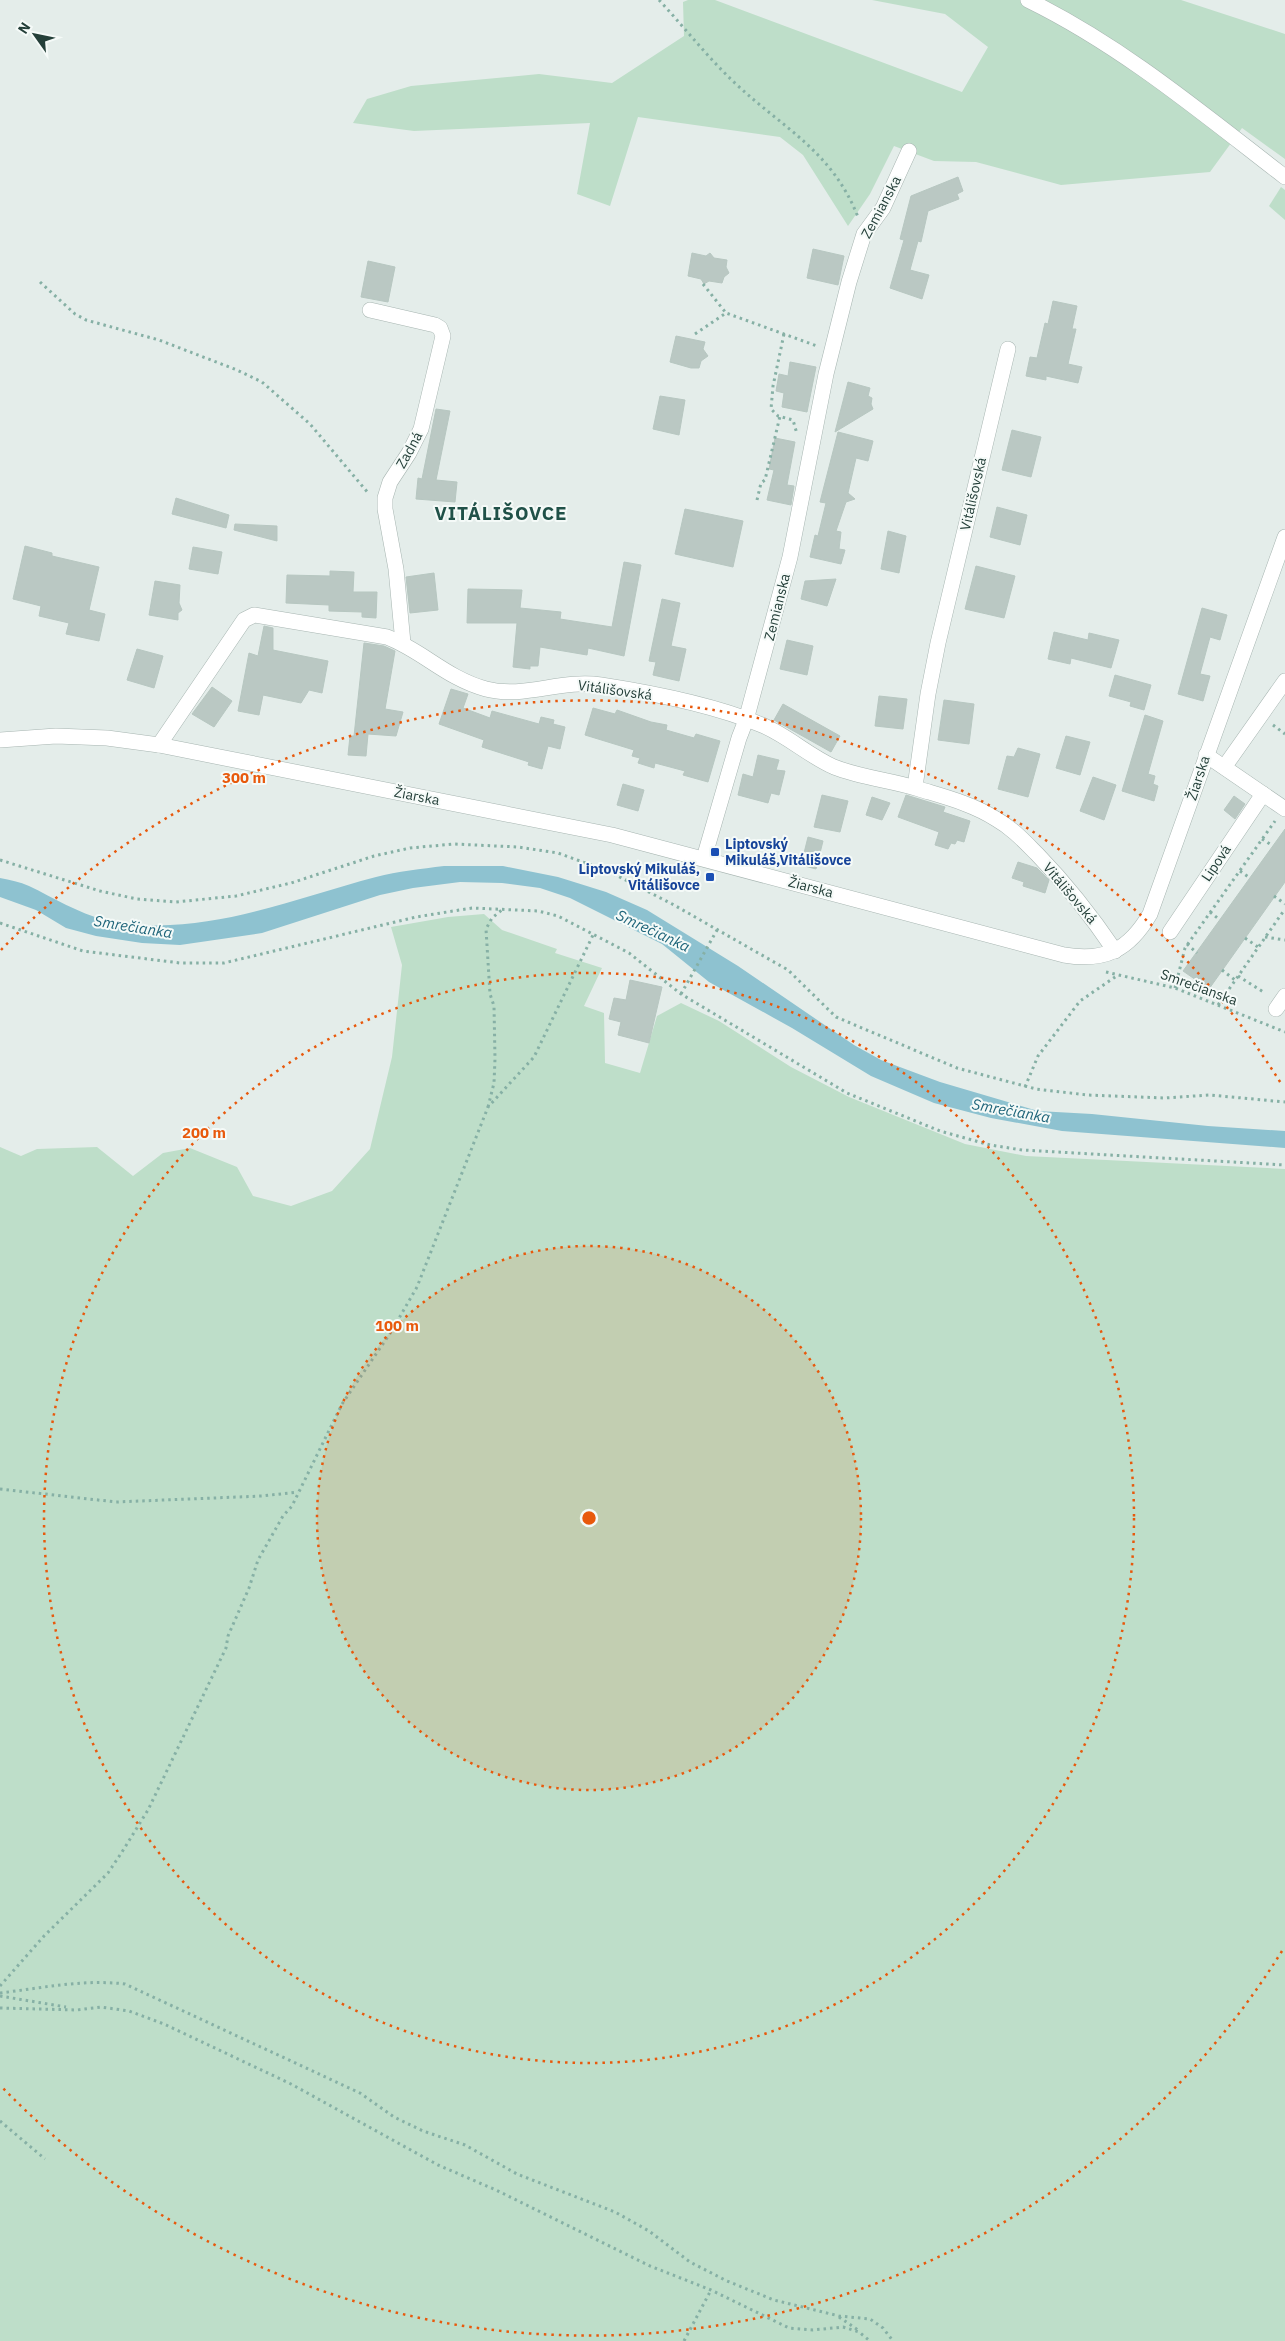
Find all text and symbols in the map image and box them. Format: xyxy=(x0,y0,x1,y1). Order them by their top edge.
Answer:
north arrow xyxy=(10,10,60,60)
text: N xyxy=(14,19,34,37)
street label: Zemianska xyxy=(857,172,905,241)
street label: Zadná xyxy=(392,428,427,471)
street label: Vitálišovská xyxy=(956,455,990,532)
district label: VITÁLIŠOVCE xyxy=(434,501,568,525)
street label: Zemianska xyxy=(760,571,794,642)
street label: Vitálišovská xyxy=(577,676,654,704)
street label: Žiarska xyxy=(1181,753,1214,803)
text: 300 m xyxy=(222,768,266,787)
street label: Žiarska xyxy=(393,782,442,809)
place label: Liptovský Mikuláš,Vitálišovce xyxy=(725,835,852,869)
street label: Lipová xyxy=(1197,841,1235,885)
marker: Liptovský Mikuláš,Vitálišovce xyxy=(709,846,721,858)
street label: Vitálišovská xyxy=(1039,859,1101,928)
place label: Liptovský Mikuláš, Vitálišovce xyxy=(578,860,700,894)
marker: Liptovský Mikuláš, Vitálišovce xyxy=(704,871,716,883)
street label: Žiarska xyxy=(787,871,836,902)
water label: Smrečianka xyxy=(613,905,693,956)
water label: Smrečianka xyxy=(93,911,174,942)
street label: Smrečianska xyxy=(1158,965,1240,1009)
water label: Smrečianka xyxy=(970,1094,1052,1127)
text: 200 m xyxy=(182,1123,226,1142)
text: 100 m xyxy=(375,1316,419,1335)
centre of rings xyxy=(580,1509,598,1527)

